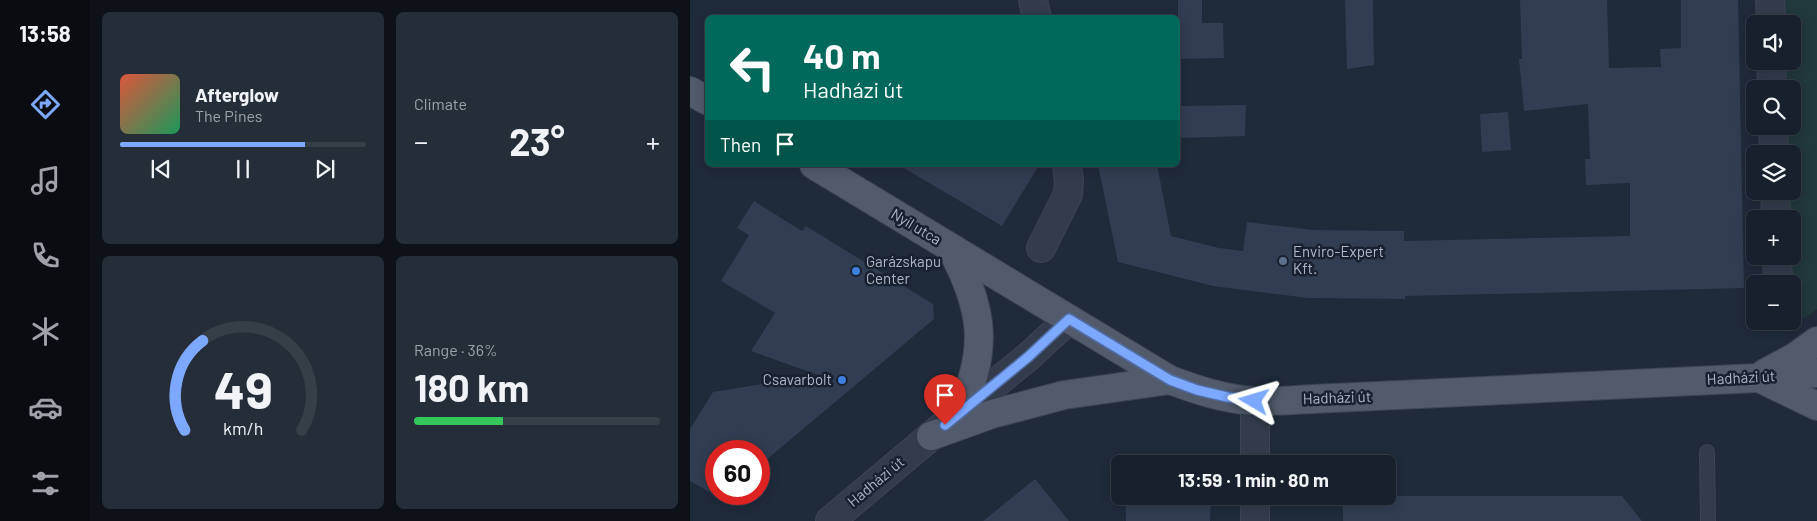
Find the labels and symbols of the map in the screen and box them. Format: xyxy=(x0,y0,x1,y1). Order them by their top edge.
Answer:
street label: Nyíl utca xyxy=(888,204,945,248)
place label: Enviro-Expert Kft. xyxy=(1293,242,1384,277)
place label: Garázskapu Center xyxy=(866,252,941,287)
marker: Enviro-Expert Kft. xyxy=(1277,255,1289,267)
marker: Garázskapu Center xyxy=(850,265,862,277)
street label: Hadházi út xyxy=(1706,366,1776,388)
place label: Csavarbolt xyxy=(763,370,832,388)
marker: Csavarbolt xyxy=(836,374,848,386)
pin xyxy=(924,374,966,425)
position arrow xyxy=(1227,374,1279,426)
street label: Hadházi út xyxy=(1302,387,1371,407)
speed limit sign: 60 xyxy=(705,440,770,505)
street label: Hadházi út xyxy=(843,452,907,510)

